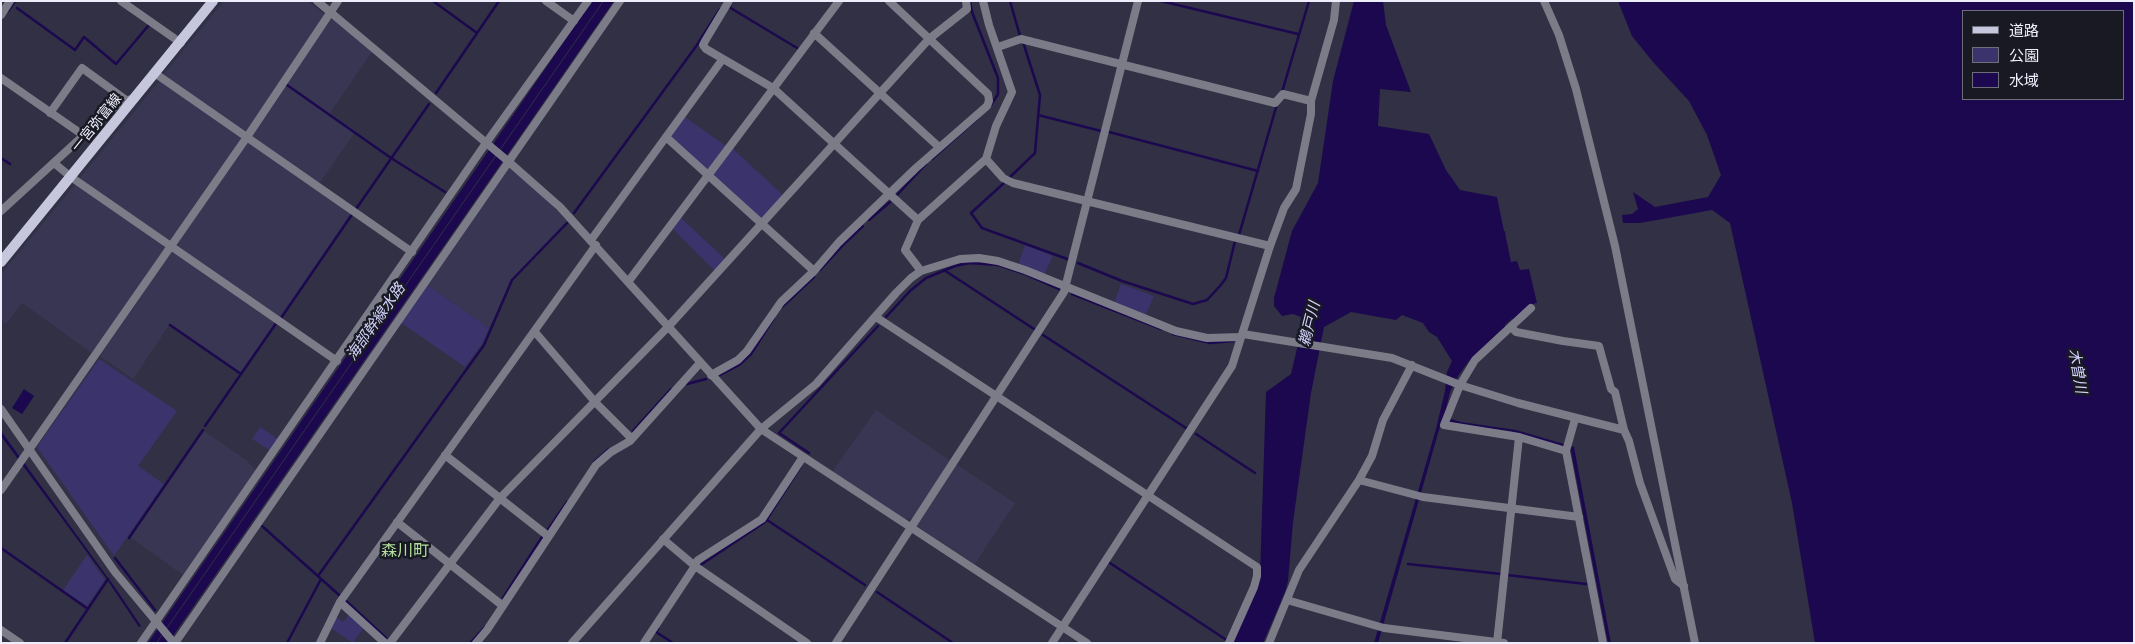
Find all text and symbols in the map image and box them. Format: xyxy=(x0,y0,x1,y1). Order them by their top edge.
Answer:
legend xyxy=(1962,10,2125,100)
text: 道路 xyxy=(2009,22,2039,40)
text: 公園 xyxy=(2009,47,2039,65)
text: 水域 xyxy=(2009,72,2039,90)
street label: 一宮弥富線 xyxy=(68,91,126,155)
water label: 海部幹線水路 xyxy=(343,280,409,364)
water label: 鵜戸川 xyxy=(1296,300,1324,348)
water label: 木曽川 xyxy=(2064,347,2090,395)
district label: 森川町 xyxy=(381,541,429,561)

